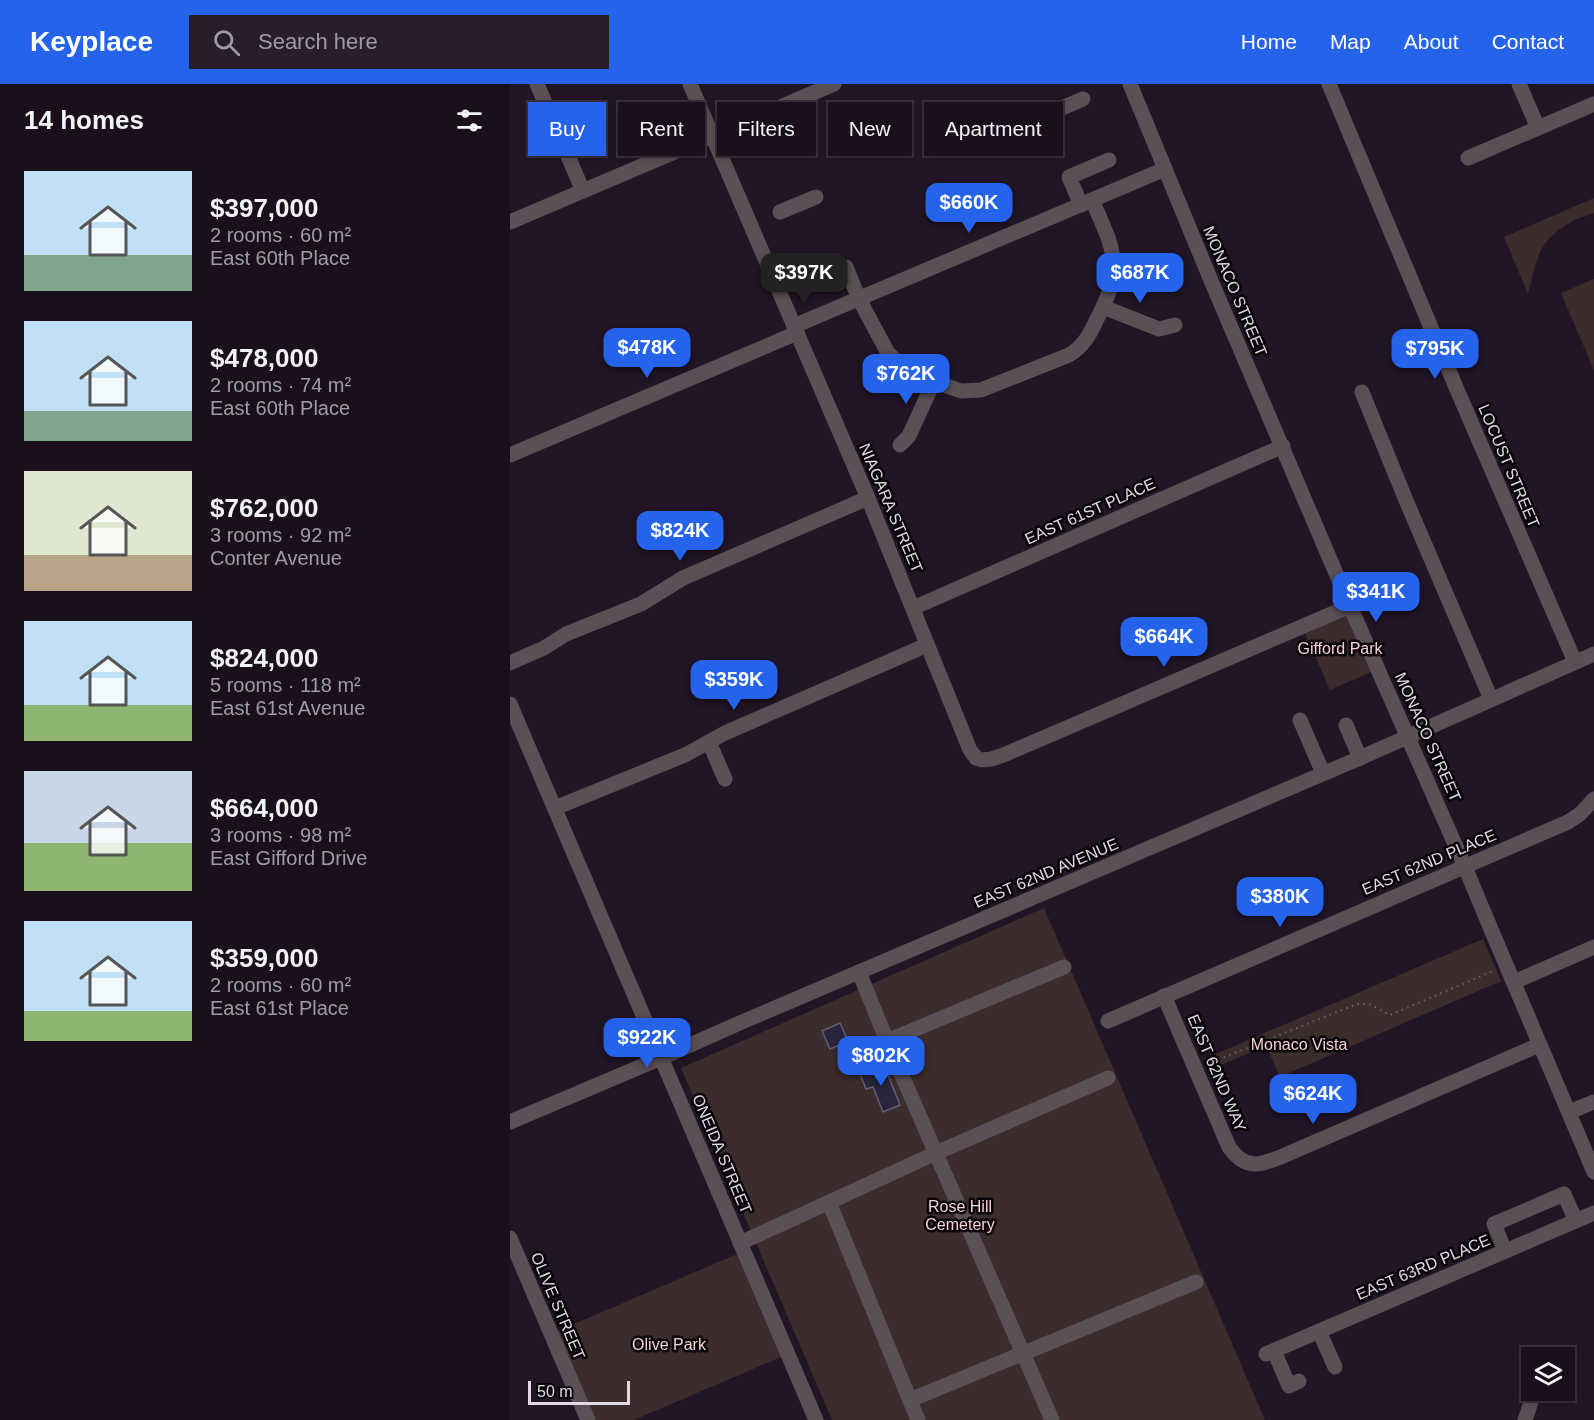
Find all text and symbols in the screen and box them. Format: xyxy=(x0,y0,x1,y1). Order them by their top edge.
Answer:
search box xyxy=(189,15,609,69)
text: Keyplace xyxy=(30,26,153,57)
icon: search xyxy=(210,26,243,59)
text: Search here xyxy=(258,29,378,54)
text: Home xyxy=(1241,30,1297,53)
text: Map xyxy=(1330,30,1371,53)
text: About xyxy=(1404,30,1459,53)
text: Contact xyxy=(1492,30,1564,53)
chip: Buy xyxy=(528,102,606,156)
chip: Rent xyxy=(618,102,705,156)
chip: Filters xyxy=(717,102,816,156)
chip: New xyxy=(828,102,912,156)
chip: Apartment xyxy=(924,102,1063,156)
icon: filters xyxy=(453,104,486,137)
text: 14 homes xyxy=(24,105,144,135)
pin: $660K xyxy=(927,183,1011,234)
text: $660K xyxy=(940,191,998,213)
text: $397,000 xyxy=(210,193,318,223)
icon: home xyxy=(72,195,144,267)
street label: MONACO STREET xyxy=(1200,223,1270,359)
text: 2 rooms · 60 m² xyxy=(210,224,351,246)
text: East 60th Place xyxy=(210,247,350,269)
pin: $397K xyxy=(762,253,846,304)
pin: $687K xyxy=(1098,253,1182,304)
text: $397K xyxy=(775,261,833,283)
text: $687K xyxy=(1111,261,1169,283)
pin: $478K xyxy=(605,328,689,379)
pin: $795K xyxy=(1393,329,1477,380)
text: $478K xyxy=(618,336,676,358)
text: $795K xyxy=(1406,337,1464,359)
text: $478,000 xyxy=(210,343,318,373)
icon: home xyxy=(72,345,144,417)
pin: $762K xyxy=(864,354,948,405)
text: $762K xyxy=(877,362,935,384)
text: 2 rooms · 74 m² xyxy=(210,374,351,396)
text: East 60th Place xyxy=(210,397,350,419)
street label: LOCUST STREET xyxy=(1475,402,1543,530)
street label: NIAGARA STREET xyxy=(856,441,926,575)
street label: EAST 61ST PLACE xyxy=(1022,475,1158,547)
text: $762,000 xyxy=(210,493,318,523)
icon: home xyxy=(72,495,144,567)
pin: $824K xyxy=(638,511,722,562)
text: $824K xyxy=(651,519,709,541)
text: 3 rooms · 92 m² xyxy=(210,524,351,546)
text: Conter Avenue xyxy=(210,547,342,569)
pin: $341K xyxy=(1334,572,1418,623)
text: $341K xyxy=(1347,580,1405,602)
pin: $664K xyxy=(1122,617,1206,668)
text: $664K xyxy=(1135,625,1193,647)
park label: Gifford Park xyxy=(1297,640,1384,657)
text: $824,000 xyxy=(210,643,318,673)
icon: home xyxy=(72,645,144,717)
pin: $359K xyxy=(692,660,776,711)
text: $359K xyxy=(705,668,763,690)
street label: MONACO STREET xyxy=(1392,670,1464,804)
text: 5 rooms · 118 m² xyxy=(210,674,361,696)
text: East 61st Avenue xyxy=(210,697,365,719)
text: $664,000 xyxy=(210,793,318,823)
icon: home xyxy=(72,795,144,867)
text: 3 rooms · 98 m² xyxy=(210,824,351,846)
street label: EAST 62ND PLACE xyxy=(1360,826,1498,898)
street label: EAST 62ND AVENUE xyxy=(971,835,1121,911)
text: East Gifford Drive xyxy=(210,847,367,869)
pin: $380K xyxy=(1238,877,1322,928)
text: $380K xyxy=(1251,885,1309,907)
text: $359,000 xyxy=(210,943,318,973)
icon: home xyxy=(72,945,144,1017)
text: 2 rooms · 60 m² xyxy=(210,974,351,996)
text: East 61st Place xyxy=(210,997,349,1019)
street label: EAST 62ND WAY xyxy=(1185,1012,1250,1135)
pin: $922K xyxy=(605,1018,689,1069)
text: $922K xyxy=(618,1026,676,1048)
pin: $802K xyxy=(839,1036,923,1087)
park label: Monaco Vista xyxy=(1251,1036,1347,1053)
text: $802K xyxy=(852,1044,910,1066)
pin: $624K xyxy=(1271,1074,1355,1125)
text: $624K xyxy=(1284,1082,1342,1104)
street label: ONEIDA STREET xyxy=(689,1092,755,1216)
park label: Rose Hill Cemetery xyxy=(925,1198,995,1233)
street label: EAST 63RD PLACE xyxy=(1354,1231,1492,1303)
street label: OLIVE STREET xyxy=(528,1250,588,1362)
park label: Olive Park xyxy=(632,1336,707,1353)
map controls xyxy=(1521,1347,1575,1401)
button: layers xyxy=(1521,1347,1575,1401)
scale bar xyxy=(528,1378,630,1406)
text: 50 m xyxy=(537,1383,573,1400)

